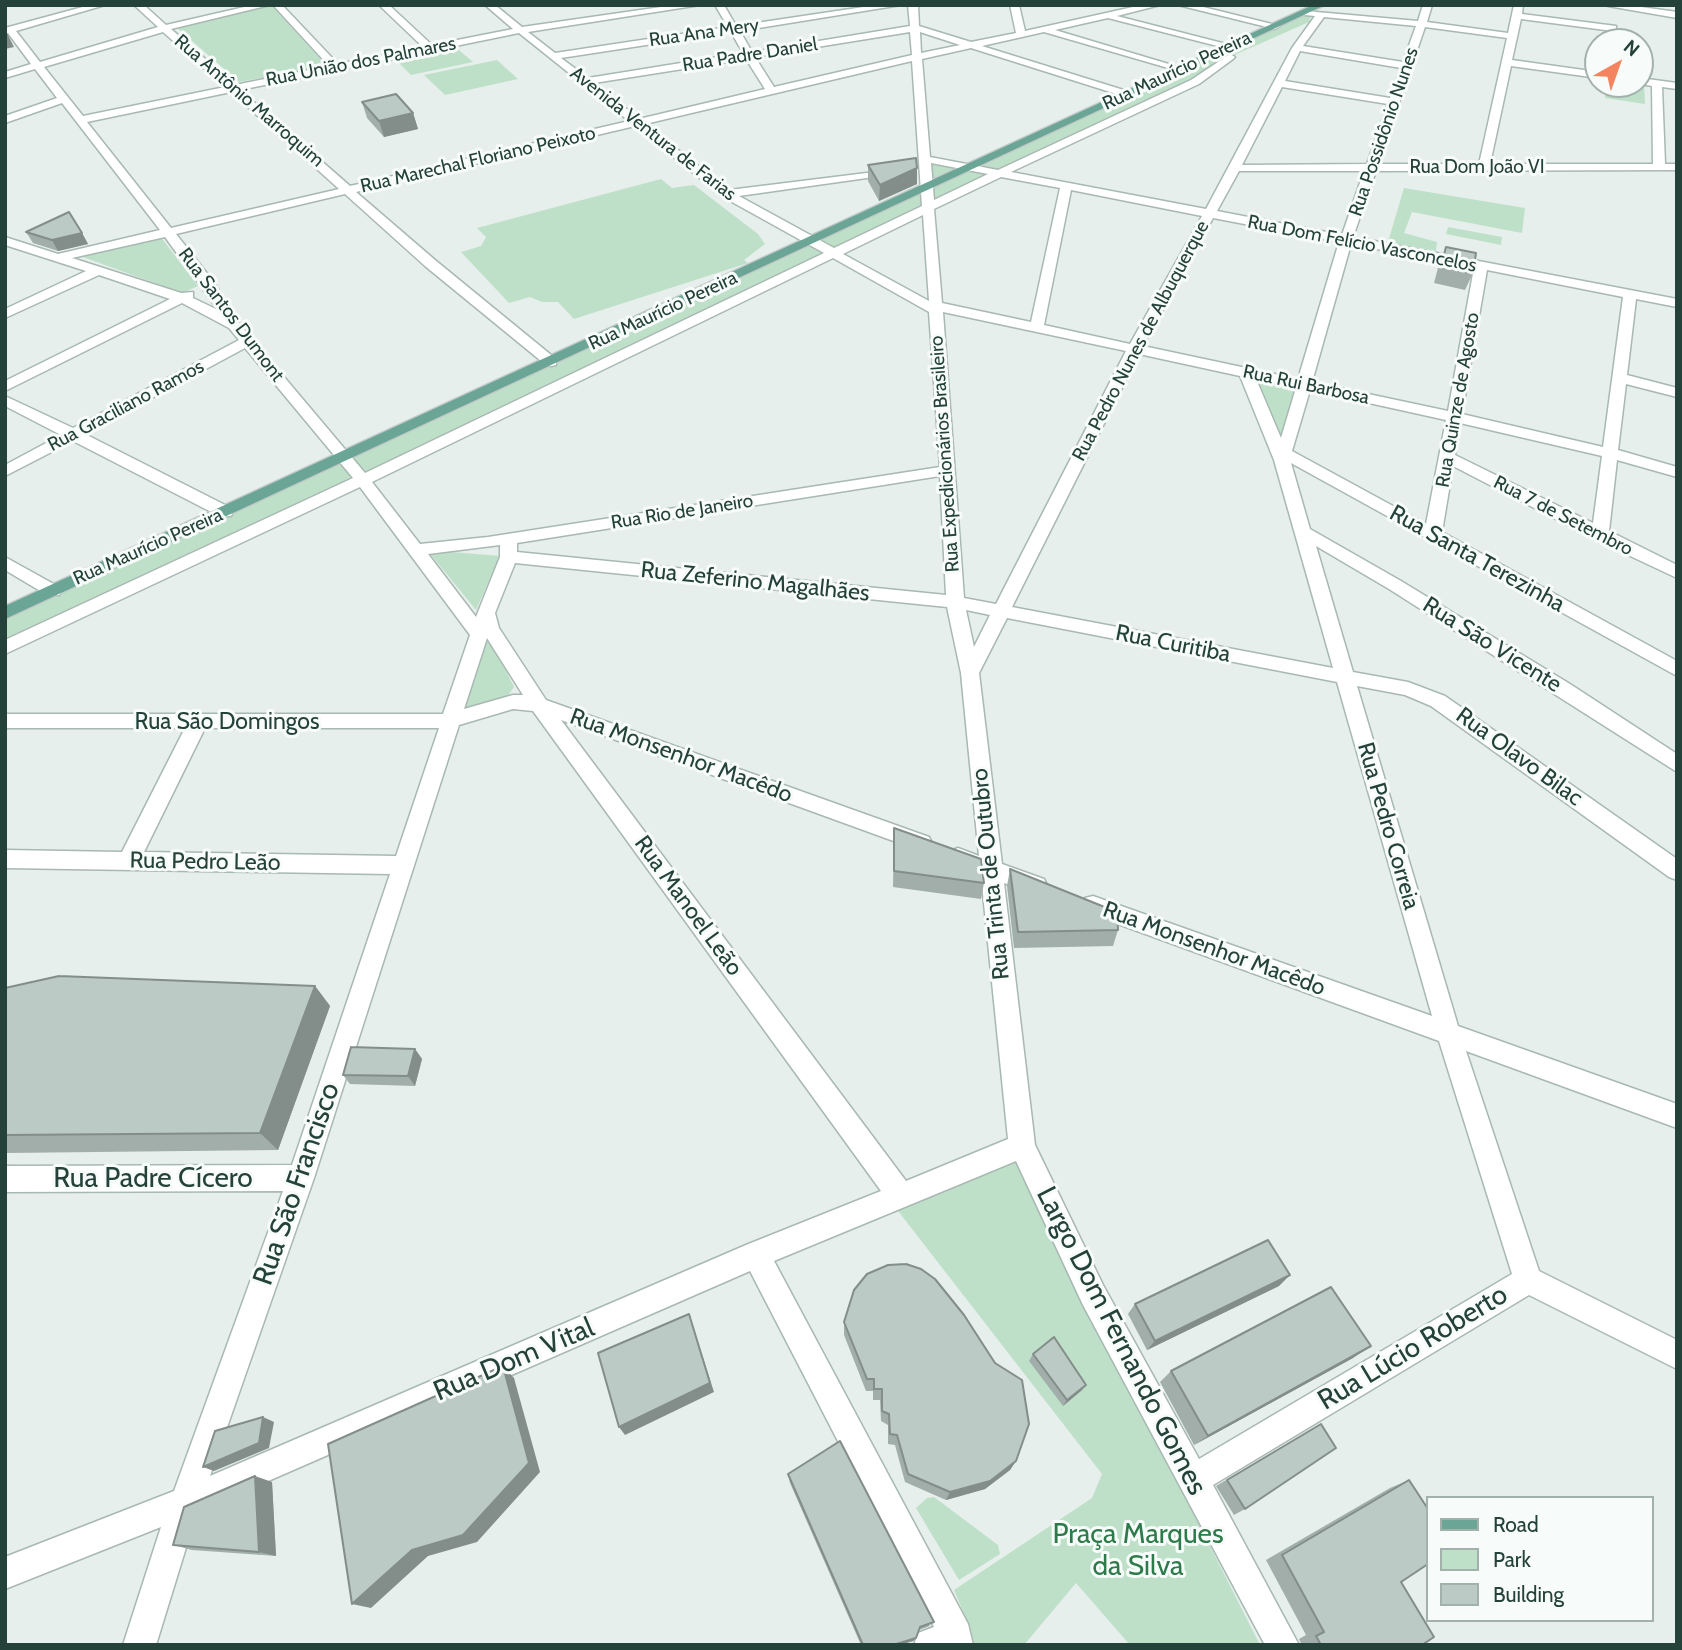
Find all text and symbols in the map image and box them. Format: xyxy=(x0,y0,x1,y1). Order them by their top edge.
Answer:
street label: Rua Ana Mery xyxy=(648,14,760,52)
street label: Rua Maurício Pereira xyxy=(1099,27,1255,115)
north arrow xyxy=(1584,28,1654,98)
street label: Rua Antônio Marroquim xyxy=(170,30,328,172)
street label: Rua União dos Palmares xyxy=(264,32,458,92)
street label: Rua Padre Daniel xyxy=(681,33,819,77)
text: N xyxy=(1619,35,1644,61)
street label: Rua Possidônio Nunes xyxy=(1344,45,1424,219)
street label: Avenida Ventura de Farias xyxy=(565,62,741,206)
street label: Rua Marechal Floriano Peixoto xyxy=(358,122,598,198)
street label: Rua Dom João VI xyxy=(1410,156,1544,178)
street label: Rua Dom Felício Vasconcelos xyxy=(1246,211,1478,277)
street label: Rua Pedro Nunes de Albuquerque xyxy=(1068,217,1214,465)
street label: Rua Santos Dumont xyxy=(173,244,289,386)
street label: Rua Maurício Pereira xyxy=(585,267,741,355)
street label: Rua Quinze de Agosto xyxy=(1431,311,1485,489)
street label: Rua Expedicionários Brasileiro xyxy=(925,335,965,573)
street label: Rua Graciliano Ramos xyxy=(44,355,208,457)
street label: Rua Rui Barbosa xyxy=(1241,360,1371,410)
street label: Rua 7 de Setembro xyxy=(1490,471,1636,561)
street label: Rua Rio de Janeiro xyxy=(609,490,755,534)
street label: Rua Santa Terezinha xyxy=(1385,499,1569,619)
street label: Rua Maurício Pereira xyxy=(70,504,226,590)
street label: Rua Zeferino Magalhães xyxy=(639,556,871,608)
street label: Rua São Vicente xyxy=(1418,591,1566,699)
street label: Rua Curitiba xyxy=(1113,619,1233,669)
street label: Rua Olavo Bilac xyxy=(1450,702,1588,812)
street label: Rua Monsenhor Macêdo xyxy=(566,703,796,809)
street label: Rua São Domingos xyxy=(135,708,319,736)
street label: Rua Pedro Correia xyxy=(1351,739,1425,913)
street label: Rua Trinta de Outubro xyxy=(966,767,1016,981)
street label: Rua Manoel Leão xyxy=(628,831,748,981)
street label: Rua Pedro Leão xyxy=(129,847,281,877)
street label: Rua Monsenhor Macêdo xyxy=(1099,896,1329,1002)
street label: Rua São Francisco xyxy=(247,1078,347,1290)
street label: Rua Padre Cícero xyxy=(53,1162,253,1196)
street label: Largo Dom Fernando Gomes xyxy=(1029,1181,1213,1501)
street label: Rua Lúcio Roberto xyxy=(1312,1278,1514,1418)
street label: Rua Dom Vital xyxy=(429,1311,599,1409)
legend xyxy=(1426,1496,1654,1622)
text: Road xyxy=(1493,1512,1539,1537)
park label: Praça Marques da Silva xyxy=(1052,1518,1224,1584)
text: Park xyxy=(1493,1547,1531,1572)
text: Building xyxy=(1493,1582,1564,1607)

